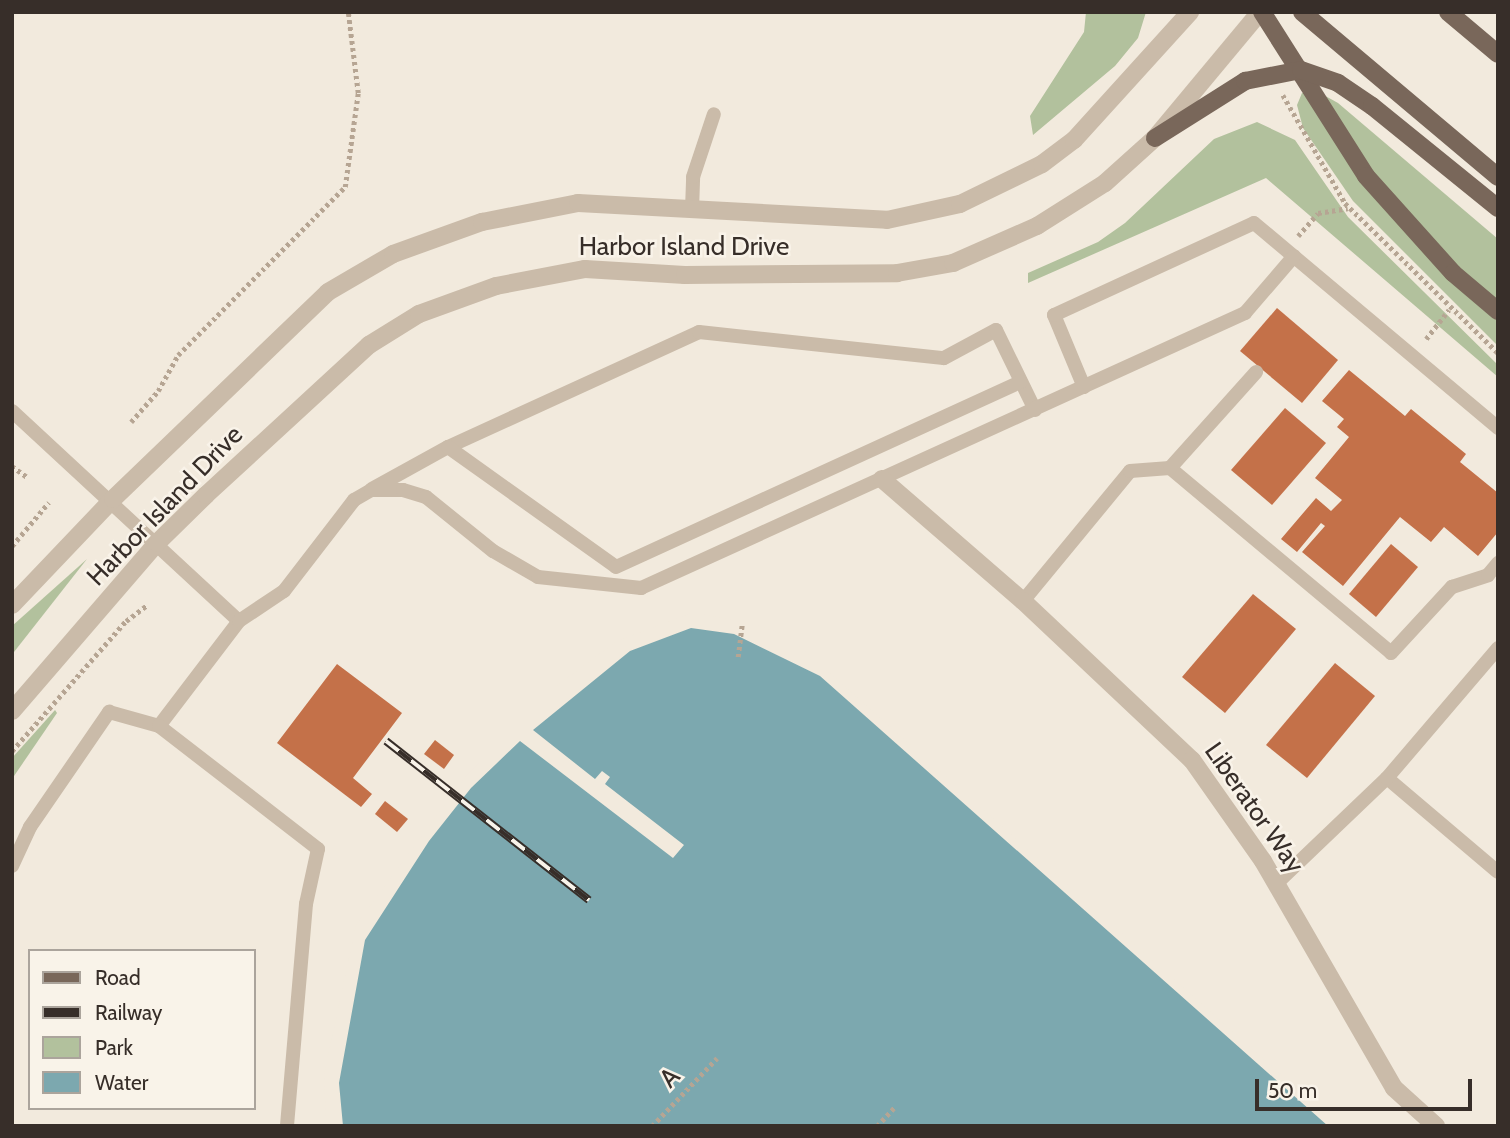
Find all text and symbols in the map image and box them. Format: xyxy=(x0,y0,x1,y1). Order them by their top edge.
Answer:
street label: Harbor Island Drive xyxy=(579,231,789,263)
street label: Harbor Island Drive xyxy=(81,419,249,593)
street label: Liberator Way xyxy=(1198,737,1310,879)
legend xyxy=(28,949,256,1110)
text: Road xyxy=(95,965,141,990)
text: Railway xyxy=(95,1000,162,1025)
text: Park xyxy=(95,1035,133,1060)
street label: A xyxy=(653,1061,687,1095)
scale bar xyxy=(1258,1064,1475,1108)
text: Water xyxy=(95,1070,148,1095)
text: 50 m xyxy=(1268,1078,1317,1103)

